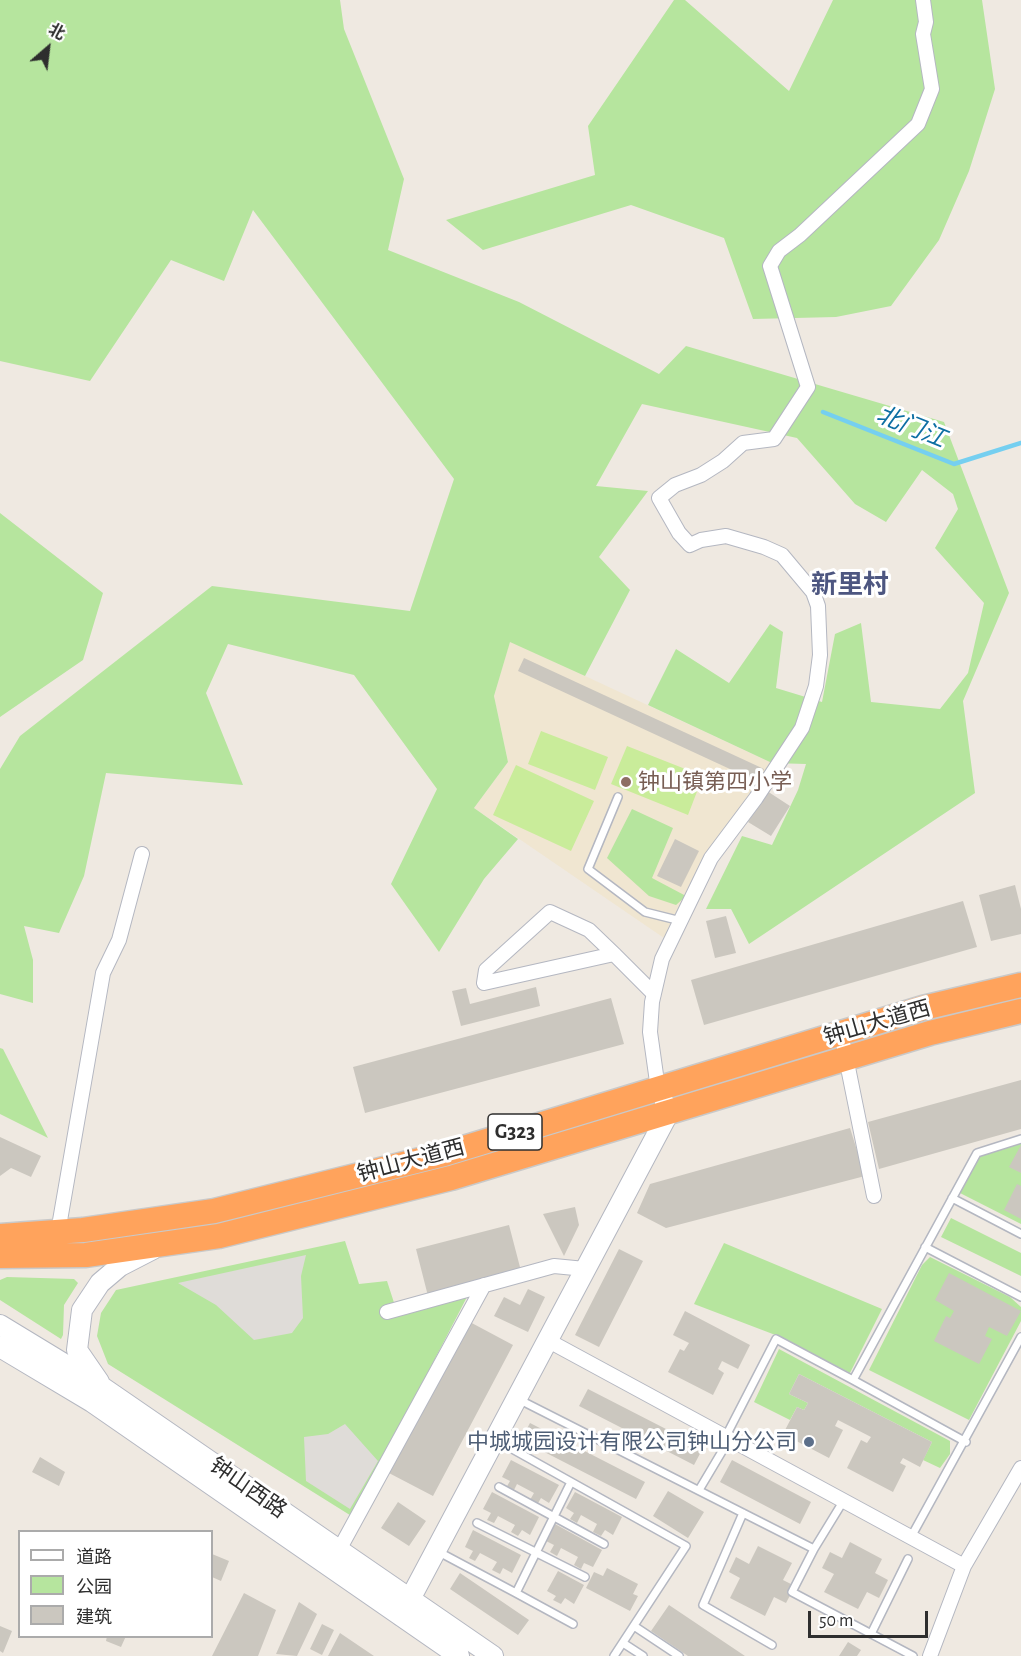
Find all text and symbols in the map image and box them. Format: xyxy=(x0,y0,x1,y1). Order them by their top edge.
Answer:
north arrow xyxy=(18,18,78,78)
text: 北 xyxy=(46,21,67,43)
water label: 北门江 xyxy=(872,400,950,454)
district label: 新里村 xyxy=(811,569,889,601)
place label: 钟山镇第四小学 xyxy=(638,769,792,795)
marker: 钟山镇第四小学 xyxy=(619,775,633,789)
street label: 钟山大道西 xyxy=(820,995,934,1051)
road number: G323 xyxy=(488,1114,542,1150)
street label: 钟山大道西 xyxy=(354,1134,468,1188)
place label: 中城城园设计有限公司钟山分公司 xyxy=(467,1429,797,1455)
marker: 中城城园设计有限公司钟山分公司 xyxy=(802,1435,816,1449)
street label: 钟山西路 xyxy=(204,1452,292,1524)
legend xyxy=(18,1530,213,1638)
text: 道路 xyxy=(76,1549,112,1567)
text: 公园 xyxy=(76,1579,112,1597)
scale bar xyxy=(811,1599,931,1637)
text: 建筑 xyxy=(76,1609,112,1627)
text: 50 m xyxy=(819,1612,853,1630)

